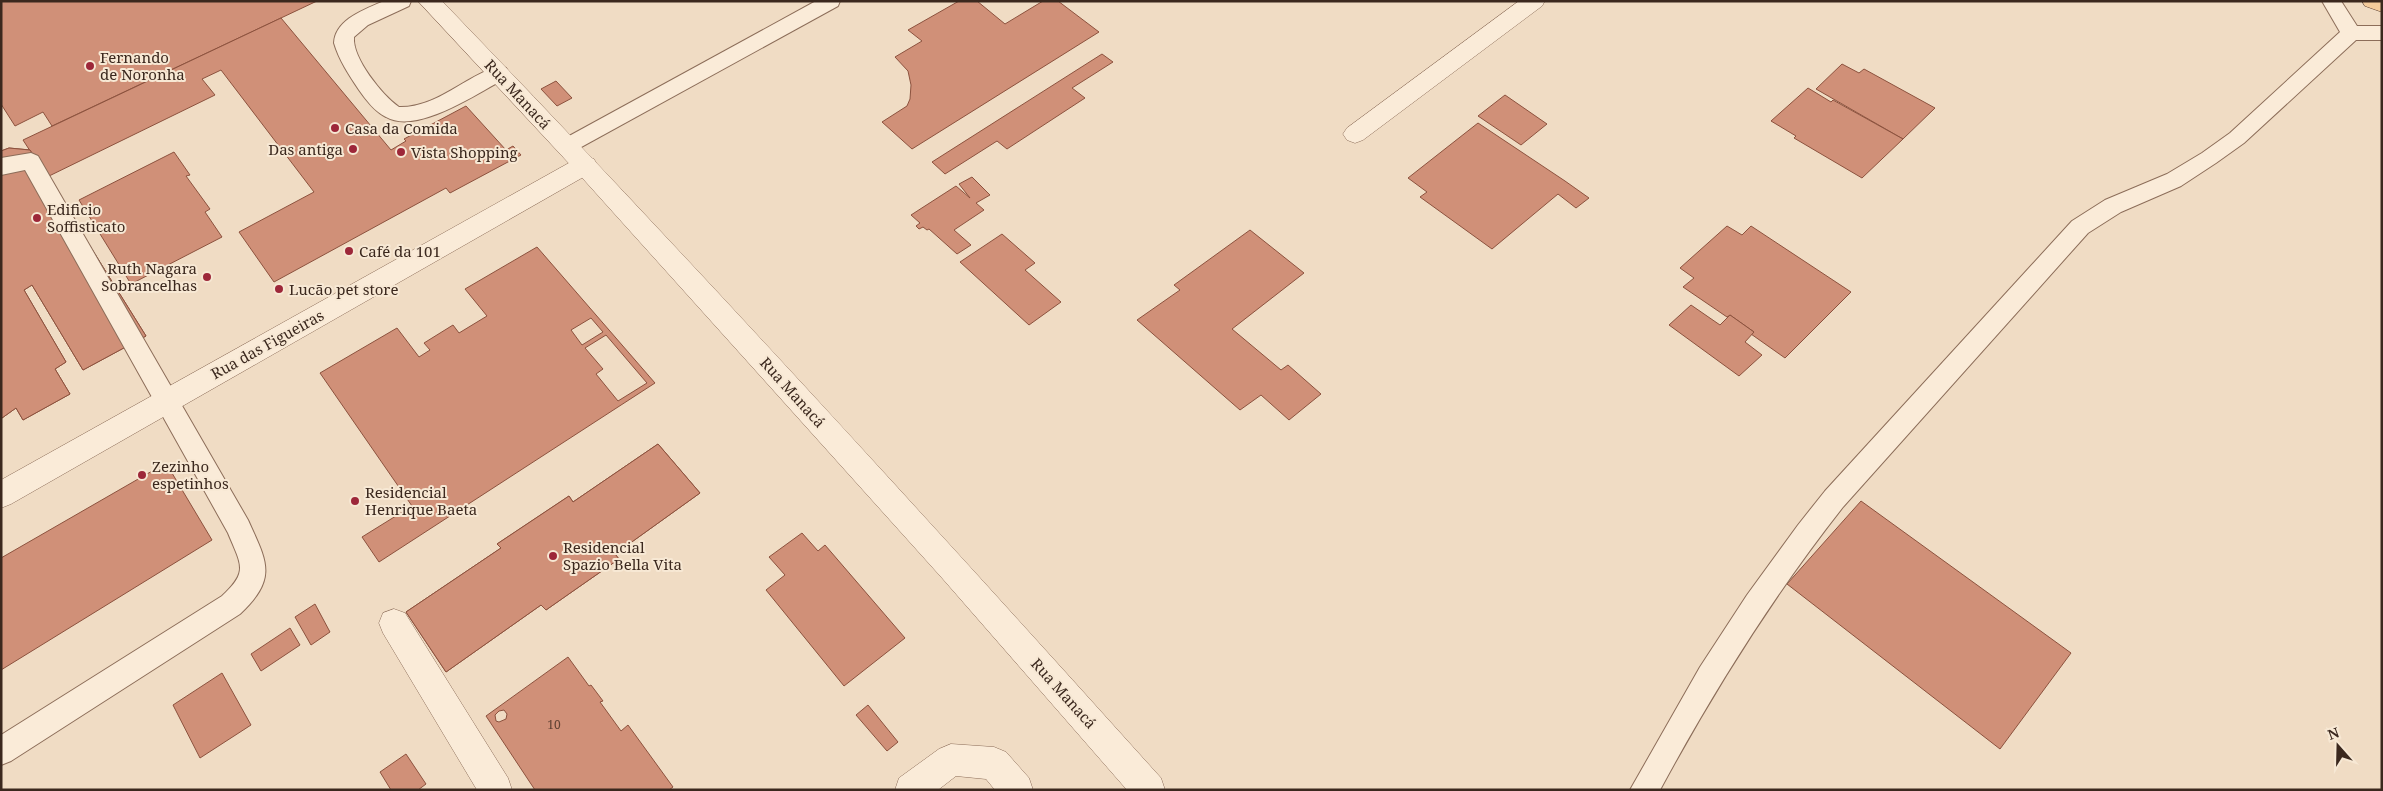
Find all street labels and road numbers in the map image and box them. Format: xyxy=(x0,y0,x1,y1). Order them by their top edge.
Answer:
street label: Rua Manacá xyxy=(481,55,555,133)
street label: Rua das Figueiras xyxy=(207,305,327,383)
street label: Rua Manacá xyxy=(756,353,830,431)
street label: Rua Manacá xyxy=(1027,654,1101,732)

